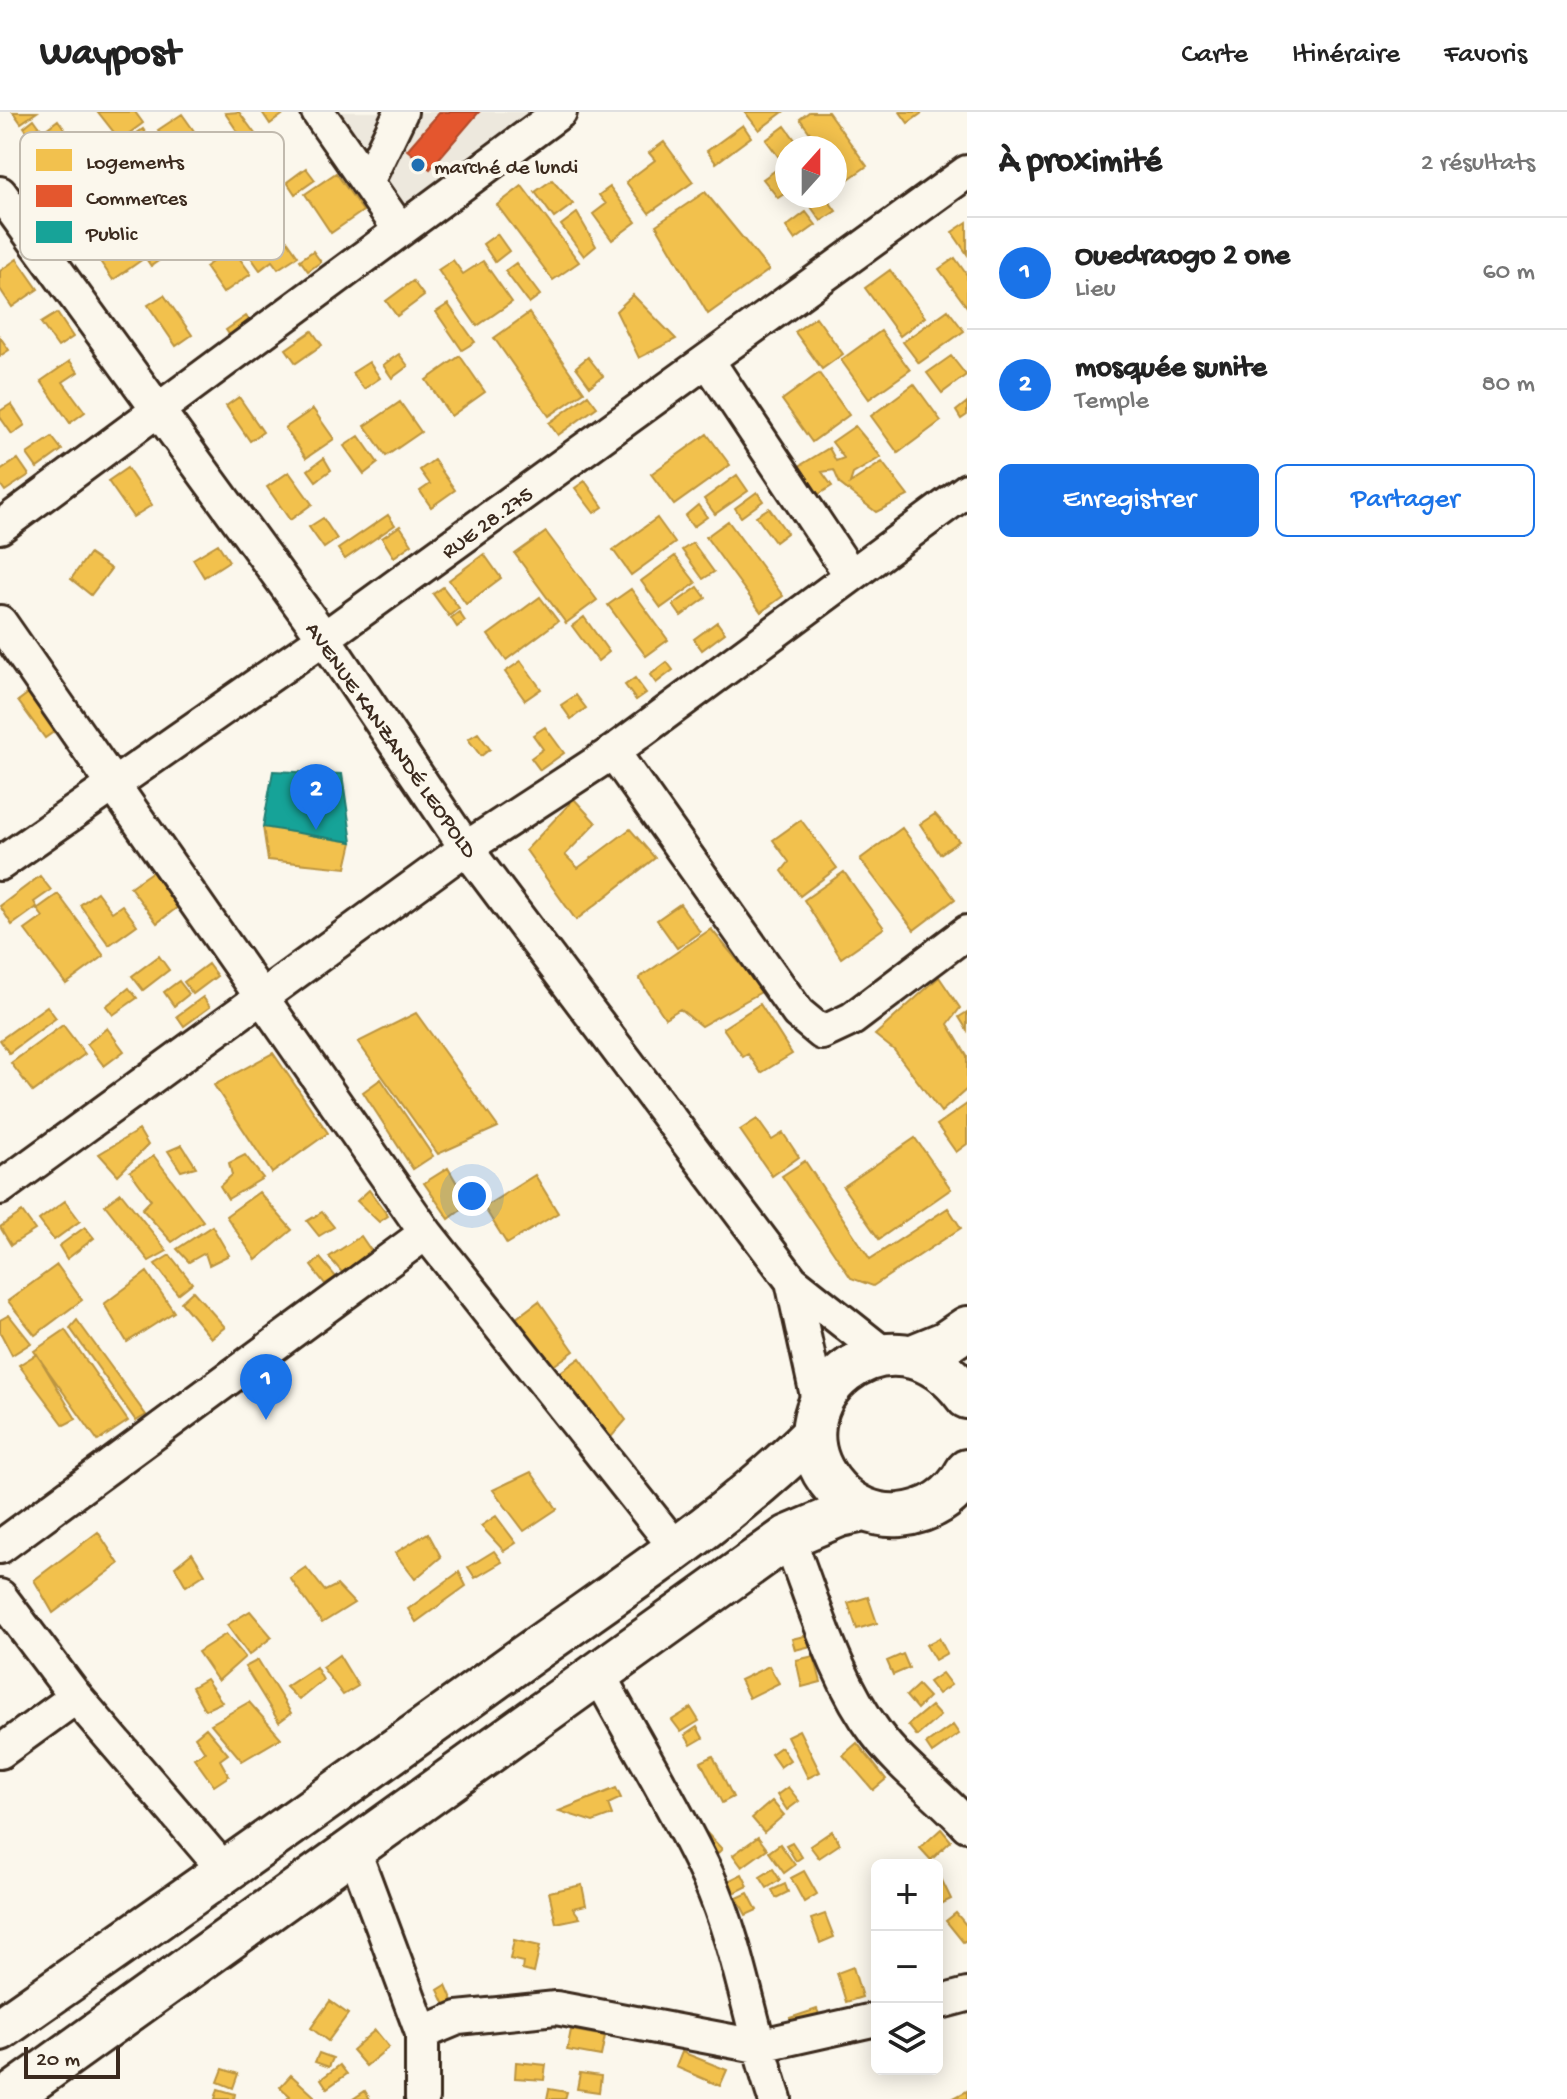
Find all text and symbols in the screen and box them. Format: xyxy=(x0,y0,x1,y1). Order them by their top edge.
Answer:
text: Waypost xyxy=(40,33,180,77)
text: Carte xyxy=(1182,39,1248,72)
text: Itinéraire xyxy=(1292,39,1400,72)
text: Favoris xyxy=(1444,39,1527,72)
legend xyxy=(20,132,284,260)
north arrow xyxy=(775,136,847,208)
text: À proximité xyxy=(999,144,1162,184)
text: 2 résultats xyxy=(1421,149,1535,180)
text: Logements xyxy=(86,151,185,177)
marker: marché de lundi xyxy=(409,156,427,174)
place label: marché de lundi xyxy=(434,156,578,182)
text: Commerces xyxy=(86,187,188,213)
text: Public xyxy=(85,223,139,249)
text: Ouedraogo 2 one xyxy=(1075,240,1290,275)
text: 1 xyxy=(1020,258,1030,289)
text: 60 m xyxy=(1482,258,1535,289)
text: Lieu xyxy=(1075,275,1116,306)
text: mosquée sunite xyxy=(1075,352,1267,387)
text: 2 xyxy=(1019,370,1031,401)
text: 80 m xyxy=(1481,370,1535,401)
text: Temple xyxy=(1075,387,1149,418)
button: Enregistrer xyxy=(999,464,1259,537)
button: Partager xyxy=(1275,464,1535,537)
street label: RUE 28.275 xyxy=(438,482,539,566)
street label: AVENUE KANZANDÉ LEOPOLD xyxy=(298,618,482,865)
pin: 2 xyxy=(290,764,342,830)
your location xyxy=(452,1176,492,1216)
pin: 1 xyxy=(240,1354,292,1420)
map controls xyxy=(871,1859,943,2075)
button: + xyxy=(871,1859,943,1931)
button: − xyxy=(871,1931,943,2003)
button: layers xyxy=(871,2003,943,2075)
scale bar xyxy=(24,2043,120,2079)
text: 20 m xyxy=(36,2048,80,2074)

